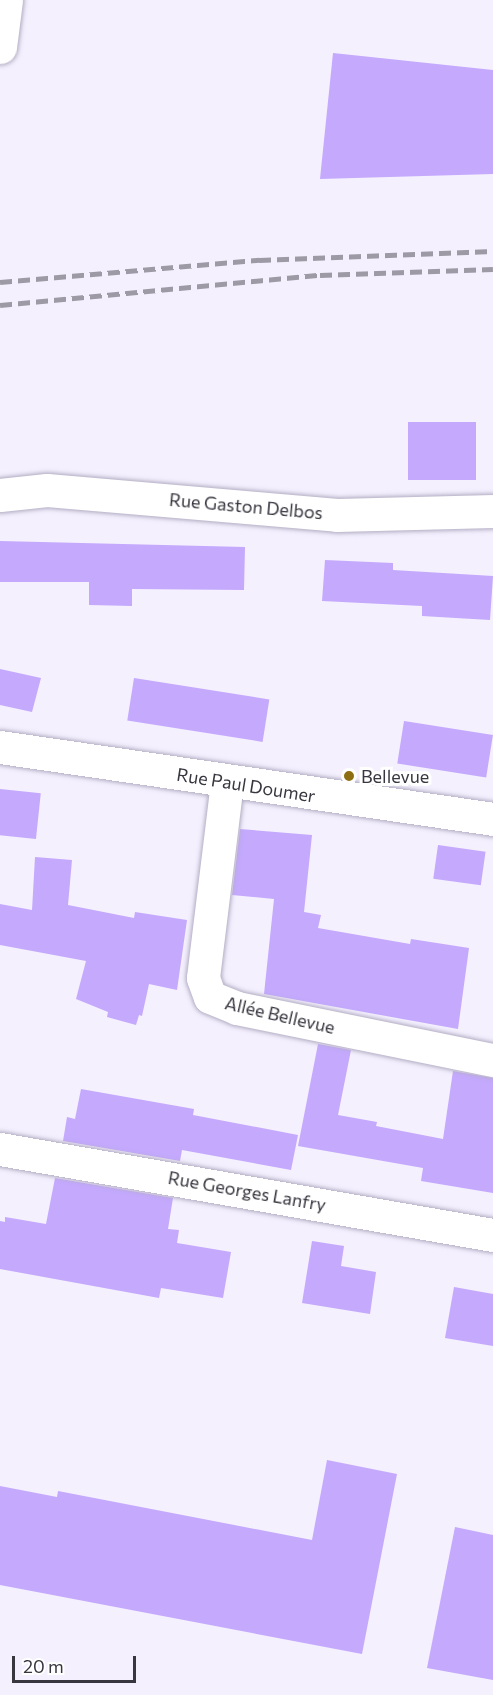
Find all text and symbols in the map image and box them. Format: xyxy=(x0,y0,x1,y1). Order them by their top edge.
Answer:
street label: Rue Gaston Delbos xyxy=(168,489,324,523)
street label: Rue Paul Doumer xyxy=(175,763,317,807)
place label: Bellevue xyxy=(361,765,429,787)
marker: Bellevue xyxy=(342,769,356,783)
street label: Allée Bellevue xyxy=(223,992,337,1038)
street label: Rue Georges Lanfry xyxy=(166,1166,328,1216)
scale bar xyxy=(15,1644,140,1682)
text: 20 m xyxy=(23,1655,64,1677)

